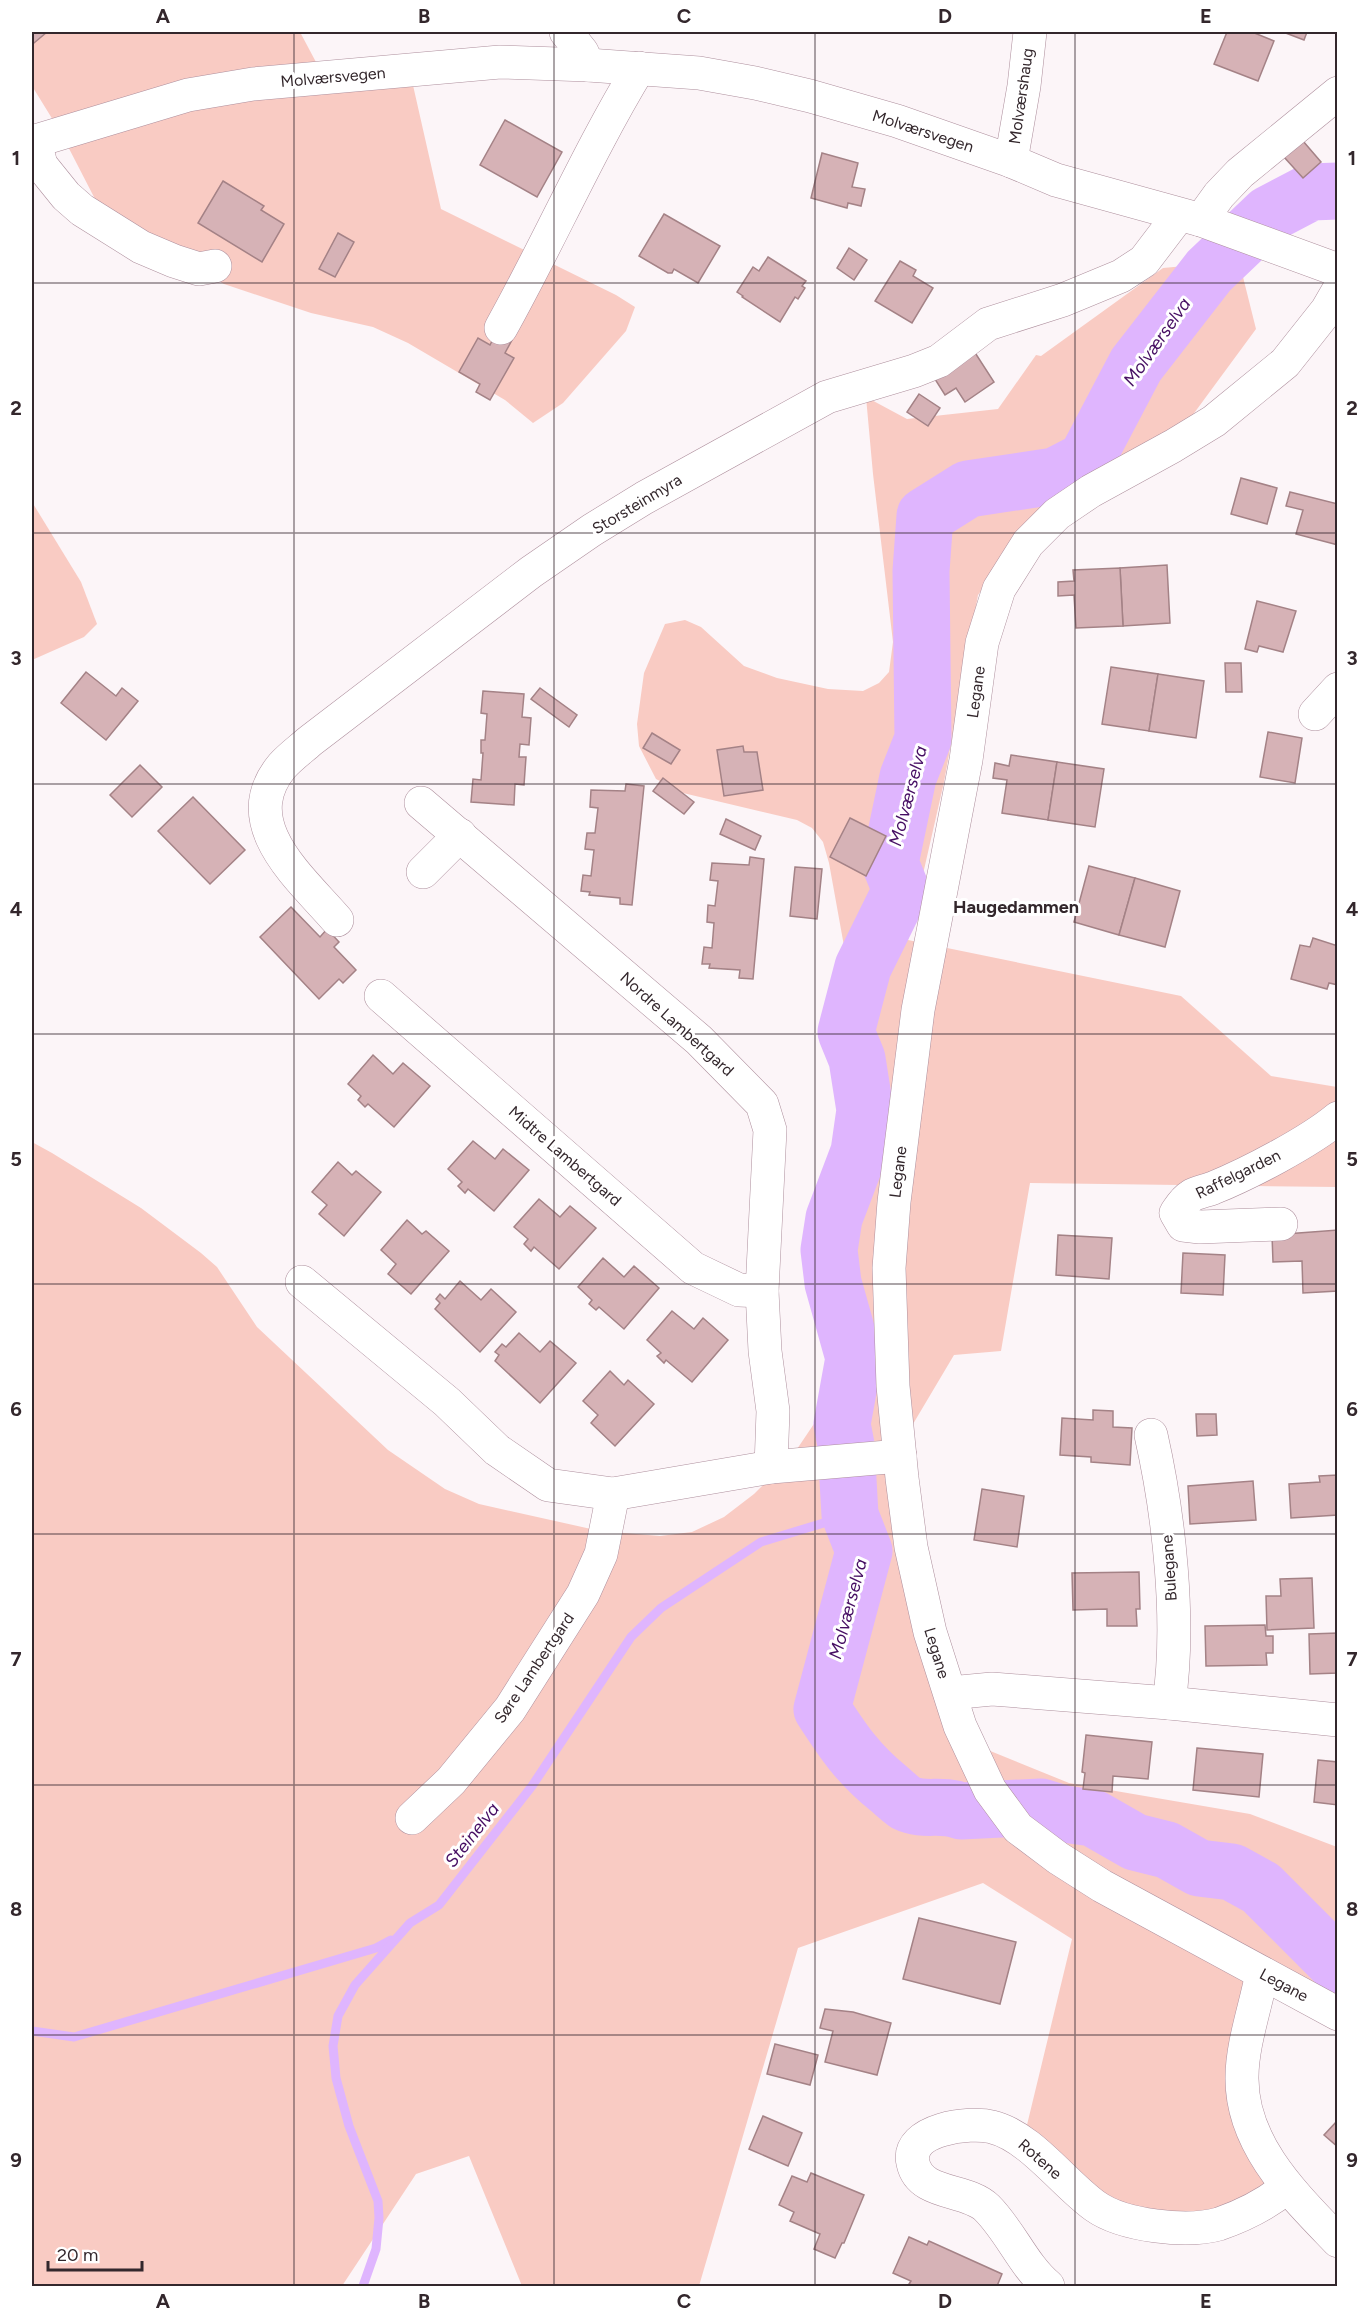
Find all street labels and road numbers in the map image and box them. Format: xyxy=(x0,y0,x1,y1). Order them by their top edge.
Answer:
street label: Molværshaug xyxy=(1005,47,1037,145)
street label: Molværsvegen xyxy=(280,63,386,91)
street label: Molværsvegen xyxy=(870,106,976,156)
street label: Storsteinmyra xyxy=(589,470,685,538)
street label: Legane xyxy=(963,665,989,719)
street label: Nordre Lambertgard xyxy=(616,968,738,1080)
street label: Midtre Lambertgard xyxy=(505,1102,625,1210)
street label: Legane xyxy=(885,1145,911,1199)
street label: Raffelgarden xyxy=(1192,1145,1284,1203)
street label: Bulegane xyxy=(1157,1534,1181,1602)
street label: Søre Lambertgard xyxy=(490,1609,578,1727)
street label: Legane xyxy=(920,1625,954,1681)
street label: Legane xyxy=(1256,1964,1312,2006)
street label: Rotene xyxy=(1014,2135,1066,2183)

